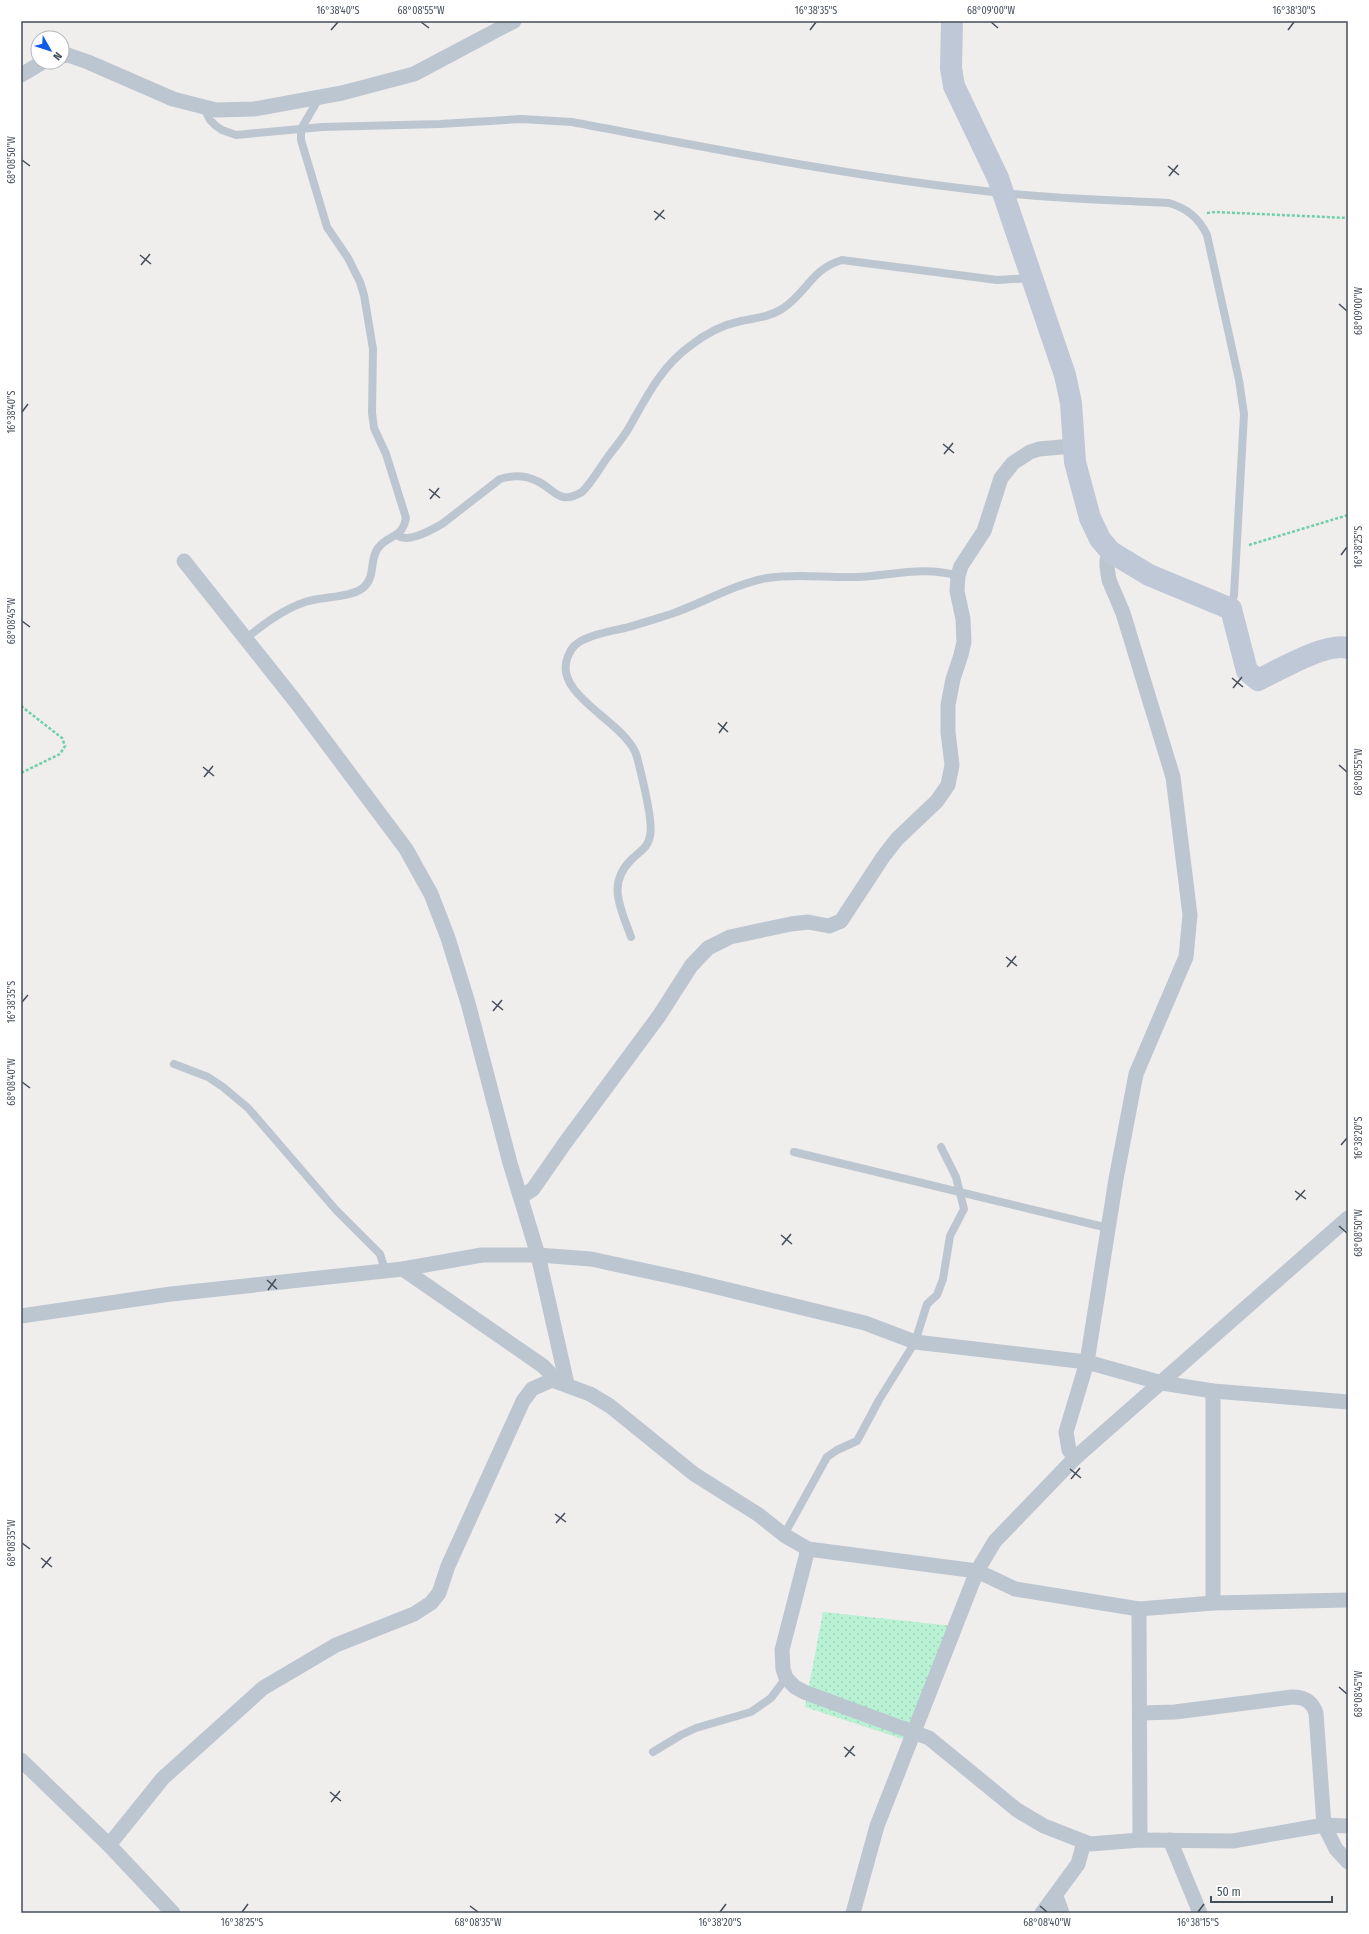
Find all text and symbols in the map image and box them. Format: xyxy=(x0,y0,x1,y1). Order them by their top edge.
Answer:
text: 16°38'40"S xyxy=(316,5,360,17)
text: 68°08'55"W xyxy=(398,5,445,17)
text: 16°38'35"S xyxy=(795,5,837,17)
text: 68°09'00"W xyxy=(967,5,1016,17)
text: 16°38'30"S xyxy=(1272,5,1316,17)
north arrow xyxy=(30,30,70,70)
text: N xyxy=(50,49,65,63)
text: 68°08'50"W xyxy=(6,136,18,184)
text: 68°09'00"W xyxy=(1353,286,1365,335)
text: 16°38'40"S xyxy=(6,390,18,434)
text: 16°38'25"S xyxy=(1353,526,1365,568)
text: 68°08'45"W xyxy=(6,597,18,644)
text: 68°08'55"W xyxy=(1353,748,1365,795)
text: 16°38'35"S xyxy=(6,981,18,1023)
text: 68°08'40"W xyxy=(6,1058,18,1106)
text: 16°38'20"S xyxy=(1353,1116,1365,1160)
text: 68°08'50"W xyxy=(1353,1209,1365,1257)
text: 68°08'35"W xyxy=(6,1519,18,1566)
text: 68°08'45"W xyxy=(1353,1670,1365,1717)
scale bar xyxy=(1211,1878,1332,1904)
text: 50 m xyxy=(1217,1885,1241,1899)
text: 16°38'25"S xyxy=(221,1917,263,1929)
text: 68°08'35"W xyxy=(455,1917,502,1929)
text: 16°38'20"S xyxy=(698,1917,742,1929)
text: 68°08'40"W xyxy=(1023,1917,1071,1929)
text: 16°38'15"S xyxy=(1177,1917,1219,1929)

